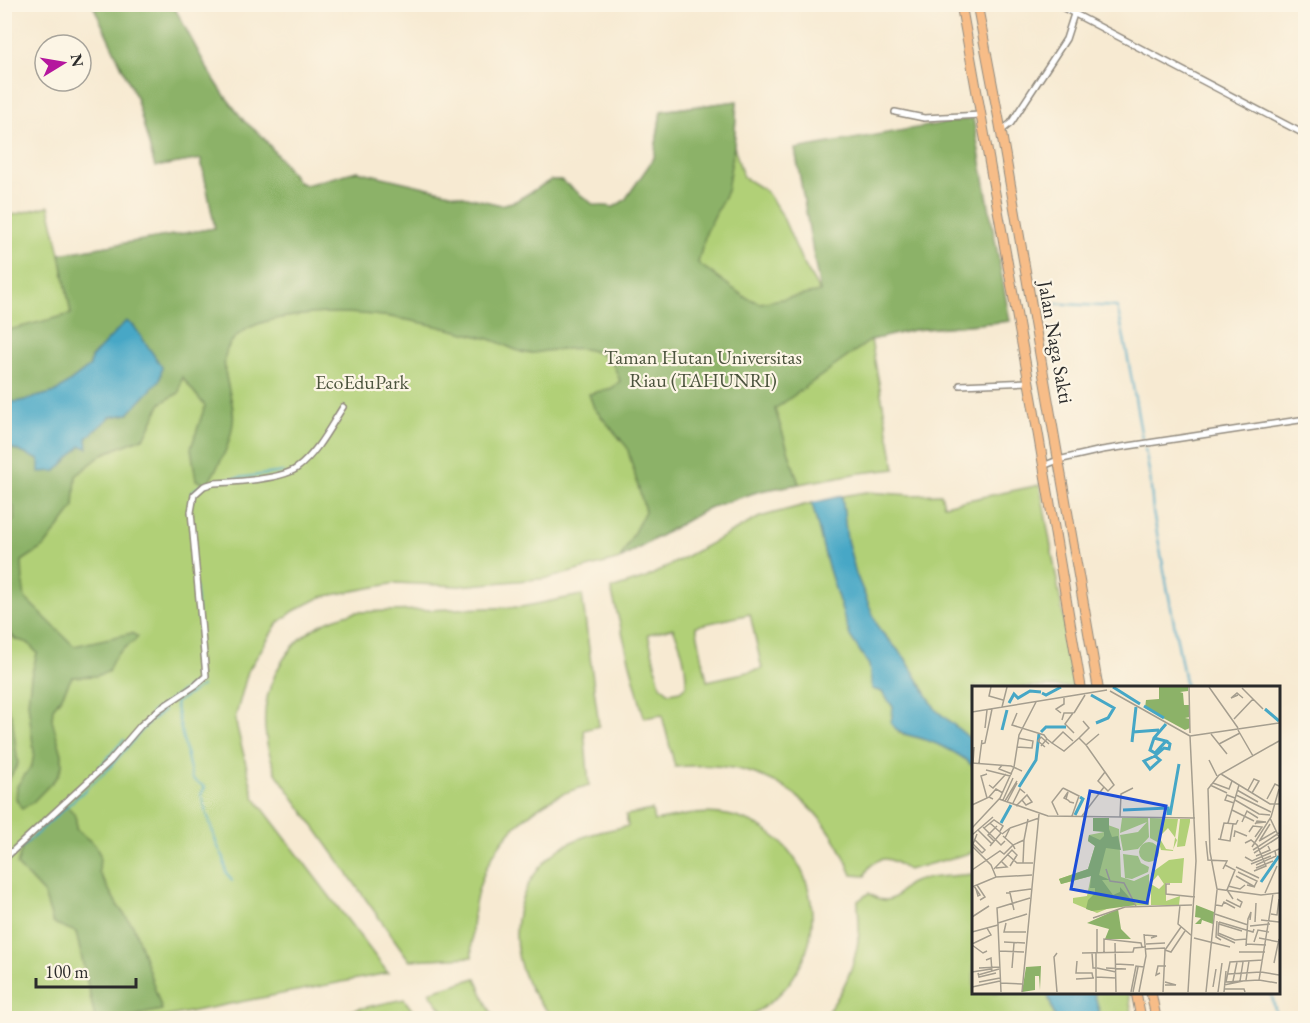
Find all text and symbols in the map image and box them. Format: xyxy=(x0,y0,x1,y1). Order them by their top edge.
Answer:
north arrow xyxy=(33,33,93,93)
text: N xyxy=(66,52,89,69)
street label: Jalan Naga Sakti xyxy=(1032,276,1080,406)
park label: Taman Hutan Universitas Riau (TAHUNRI) xyxy=(604,344,802,393)
park label: EcoEduPark xyxy=(315,369,410,395)
inset map xyxy=(972,686,1280,993)
scale bar xyxy=(36,951,136,989)
text: 100 m xyxy=(45,960,89,983)

